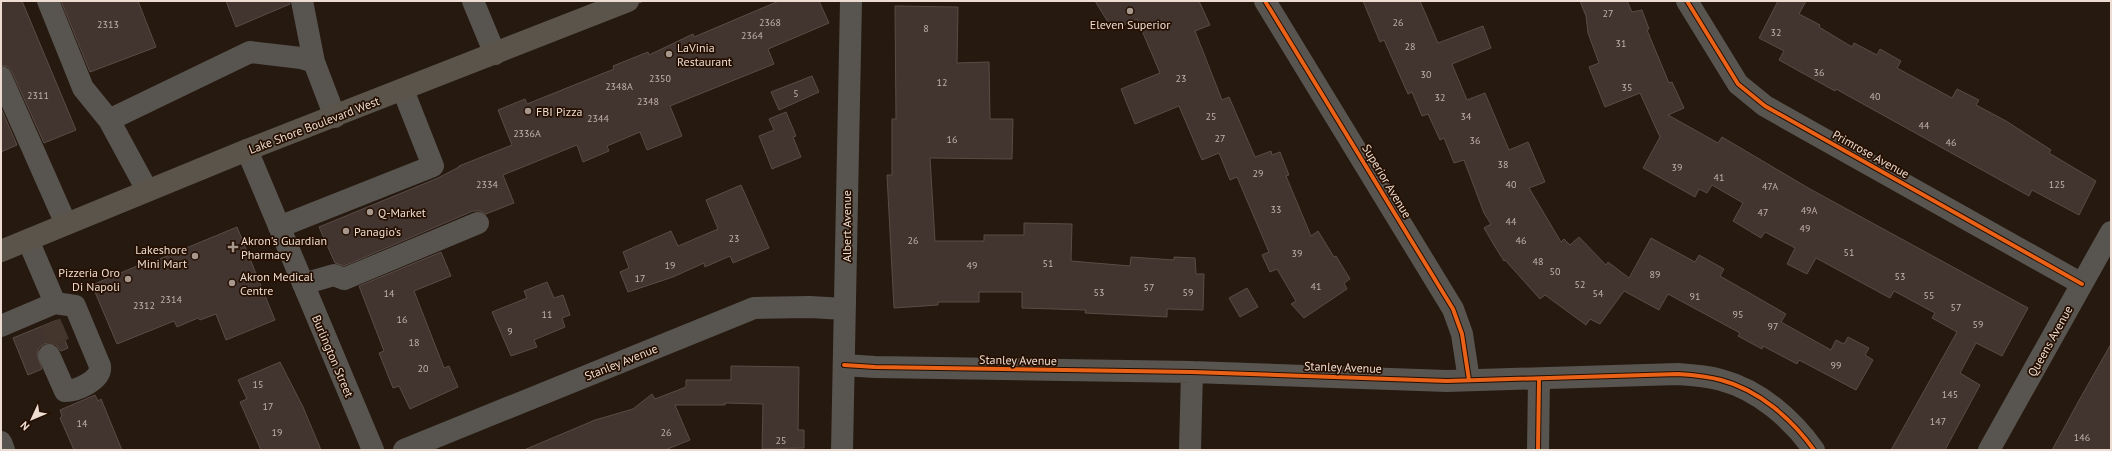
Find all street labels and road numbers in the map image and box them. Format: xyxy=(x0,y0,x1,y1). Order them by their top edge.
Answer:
street label: Lake Shore Boulevard West xyxy=(247,93,381,157)
street label: Primrose Avenue xyxy=(1830,127,1912,181)
street label: Superior Avenue xyxy=(1359,141,1415,221)
street label: Albert Avenue xyxy=(839,190,854,262)
street label: Queens Avenue xyxy=(2024,303,2076,379)
street label: Burlington Street xyxy=(309,313,357,399)
street label: Stanley Avenue xyxy=(582,340,660,384)
street label: Stanley Avenue xyxy=(979,352,1057,368)
street label: Stanley Avenue xyxy=(1304,358,1382,376)

